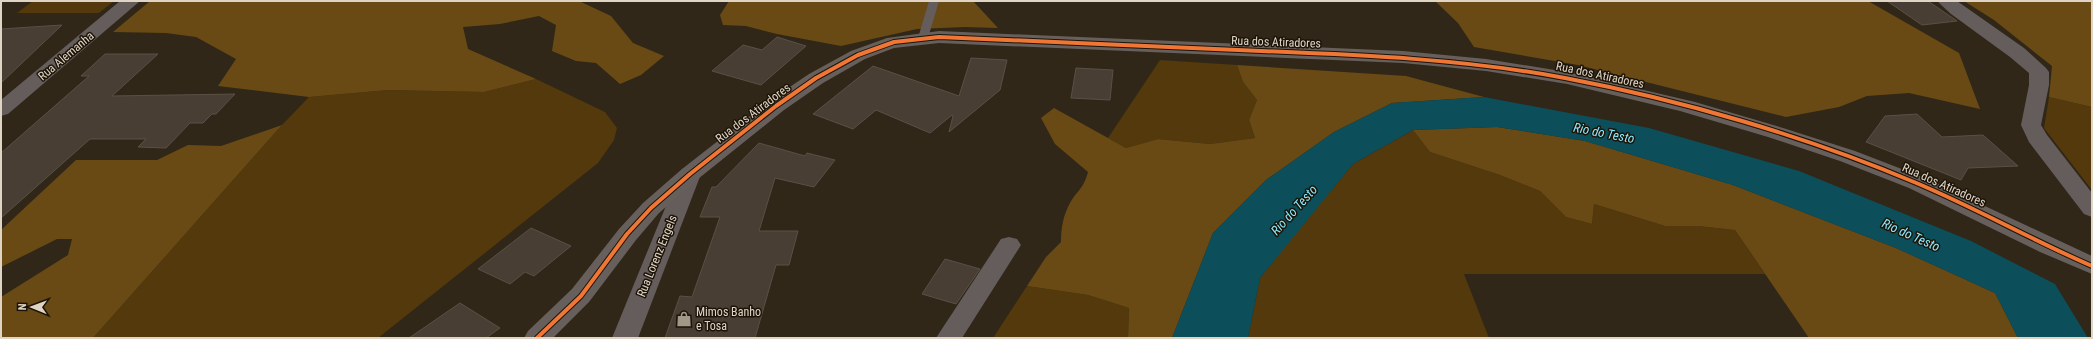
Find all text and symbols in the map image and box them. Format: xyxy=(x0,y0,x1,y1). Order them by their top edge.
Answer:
street label: Rua Alemanha xyxy=(35,29,97,83)
street label: Rua dos Atiradores xyxy=(1231,33,1321,51)
street label: Rua dos Atiradores xyxy=(1555,59,1645,91)
street label: Rua dos Atiradores xyxy=(713,80,793,146)
water label: Rio do Testo xyxy=(1572,120,1636,146)
street label: Rua dos Atiradores xyxy=(1900,160,1988,210)
water label: Rio do Testo xyxy=(1268,182,1320,238)
street label: Rua Lorenz Engels xyxy=(634,213,680,299)
water label: Rio do Testo xyxy=(1880,216,1942,254)
north arrow xyxy=(12,287,52,327)
text: N xyxy=(16,303,29,310)
place label: Mimos Banho e Tosa xyxy=(696,305,761,333)
shop icon: Mimos Banho e Tosa xyxy=(675,310,693,328)

